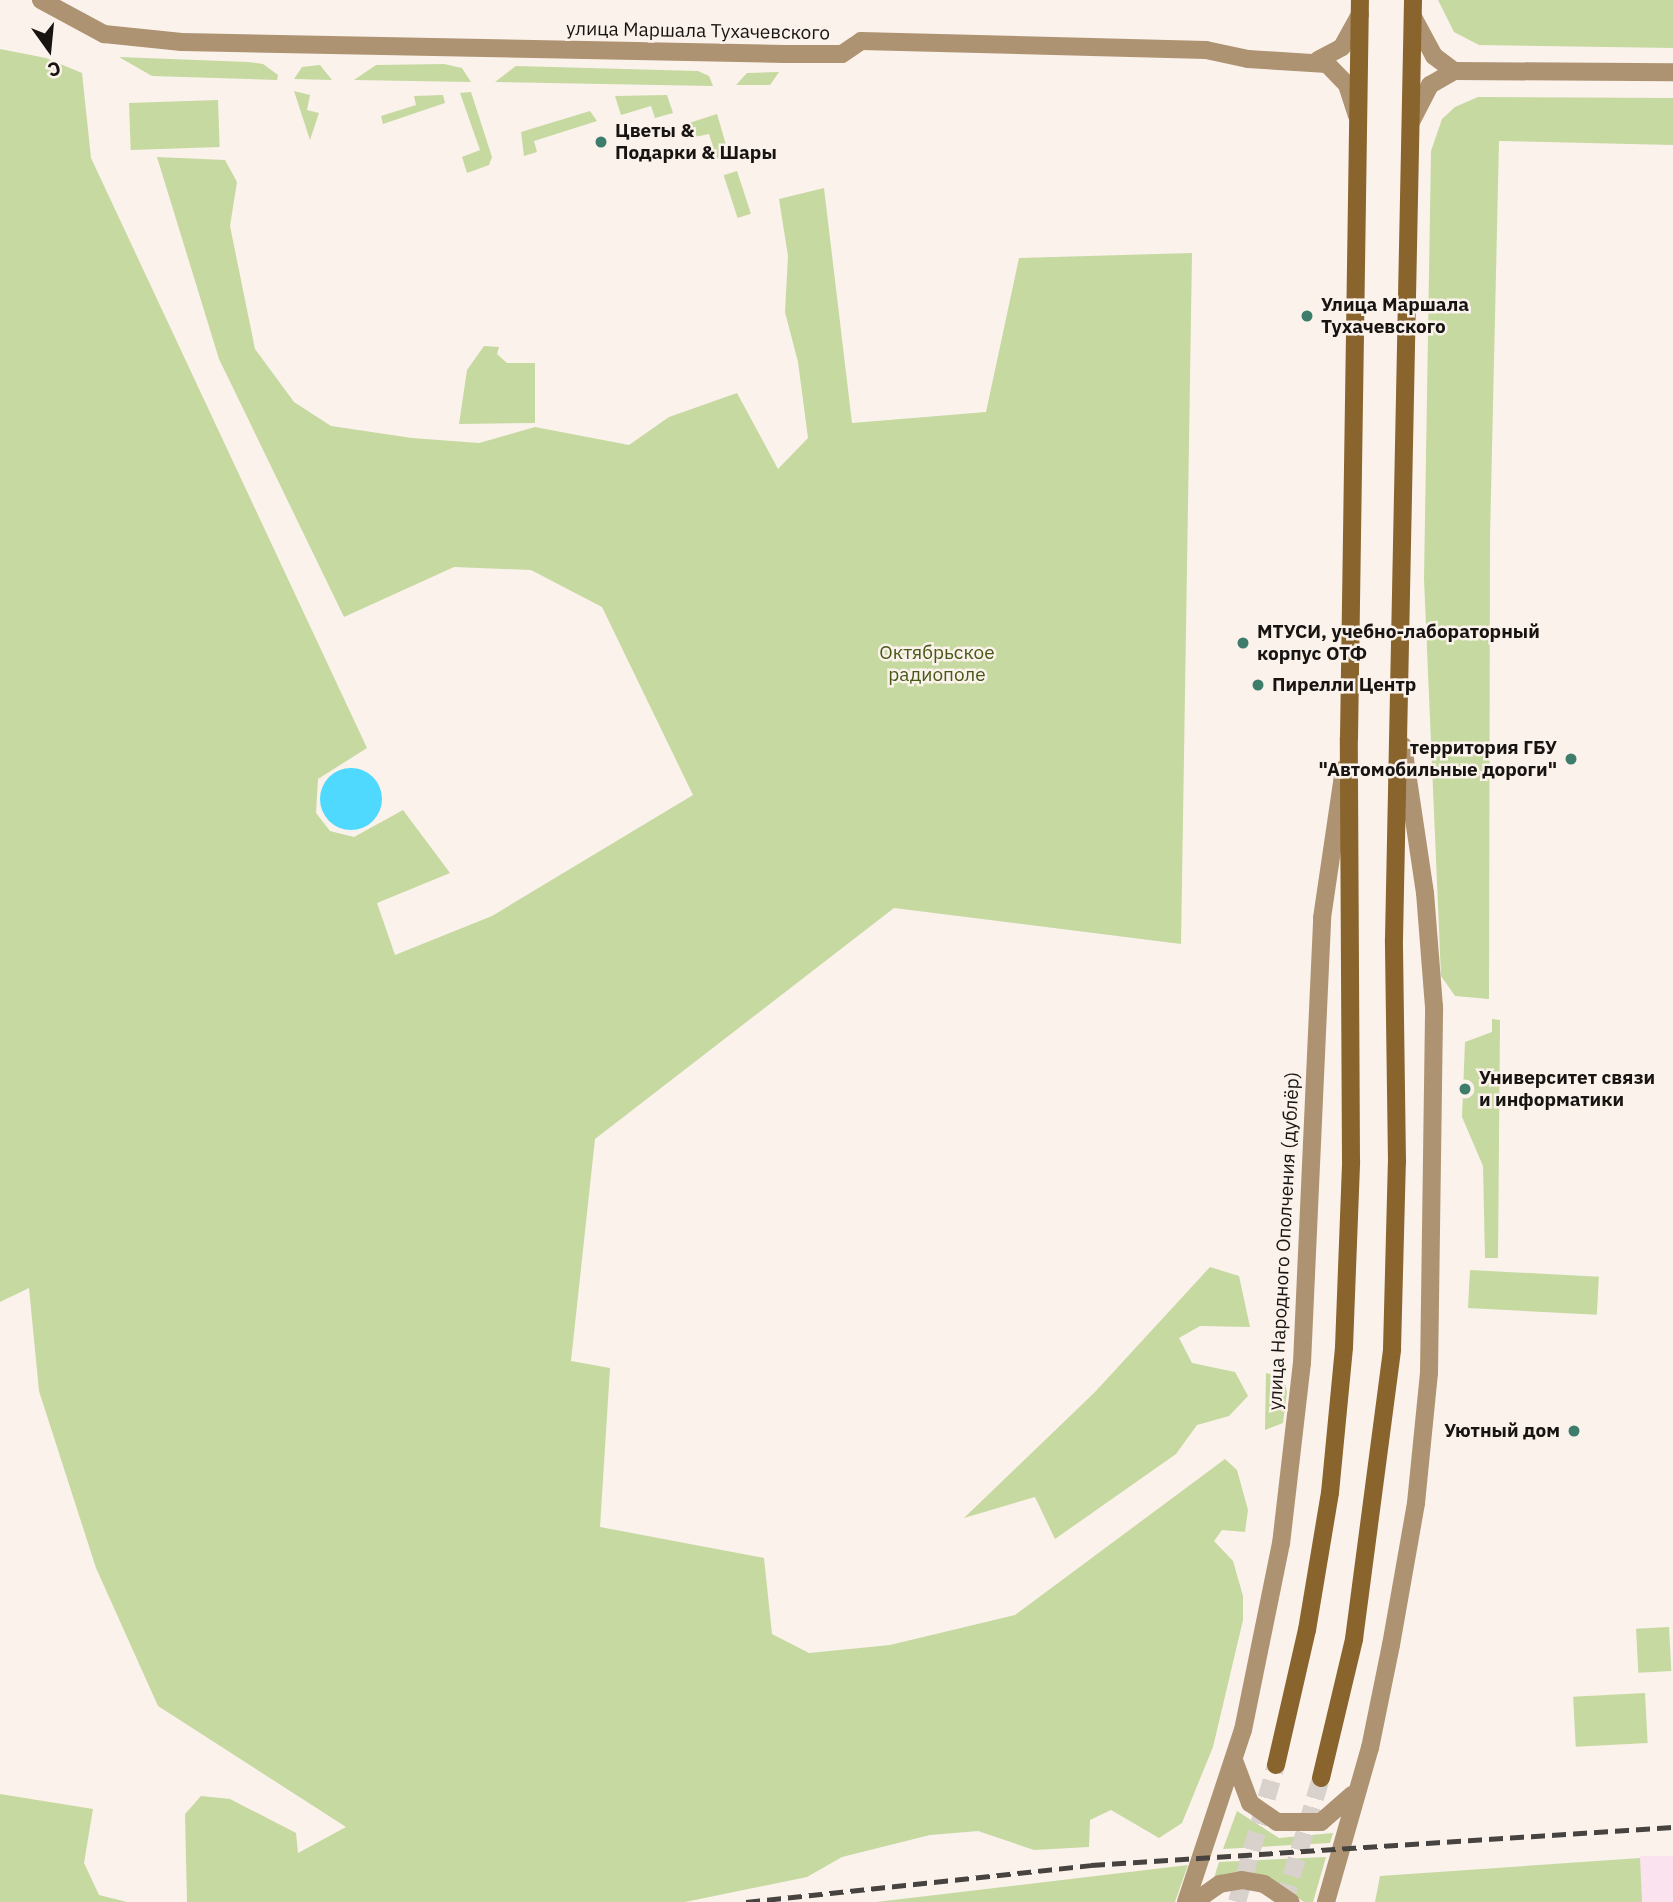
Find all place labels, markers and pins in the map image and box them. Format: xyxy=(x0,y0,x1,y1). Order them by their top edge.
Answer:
place label: Цветы & Подарки & Шары xyxy=(615,120,777,164)
marker: Цветы & Подарки & Шары xyxy=(593,134,609,150)
place label: Улица Маршала Тухачевского xyxy=(1321,294,1469,338)
marker: Улица Маршала Тухачевского xyxy=(1299,308,1315,324)
place label: МТУСИ, учебно-лабораторный корпус ОТФ xyxy=(1257,621,1540,665)
marker: МТУСИ, учебно-лабораторный корпус ОТФ xyxy=(1235,635,1251,651)
place label: Пирелли Центр xyxy=(1272,674,1416,696)
marker: Пирелли Центр xyxy=(1250,677,1266,693)
place label: территория ГБУ "Автомобильные дороги" xyxy=(1319,737,1557,781)
marker: территория ГБУ "Автомобильные дороги" xyxy=(1563,751,1579,767)
place label: Университет связи и информатики xyxy=(1479,1067,1655,1111)
marker: Университет связи и информатики xyxy=(1457,1081,1473,1097)
place label: Уютный дом xyxy=(1444,1420,1560,1442)
marker: Уютный дом xyxy=(1566,1423,1582,1439)

